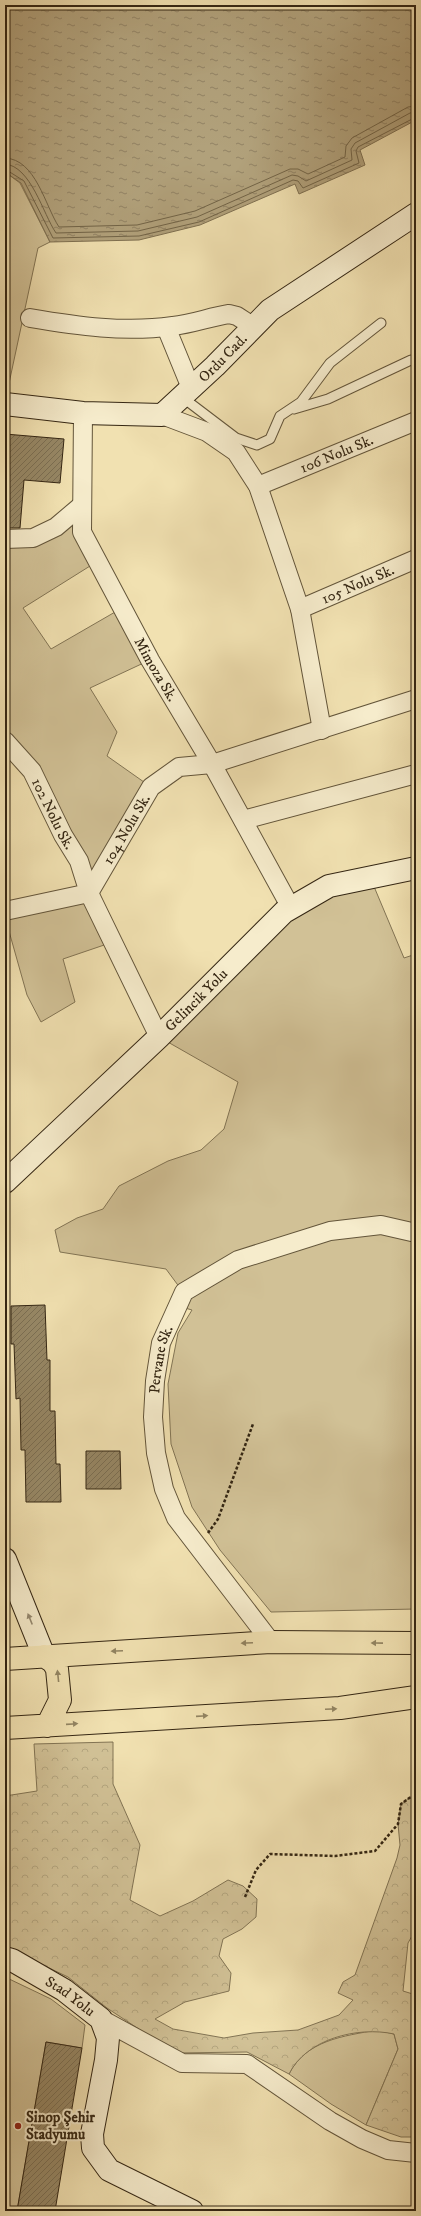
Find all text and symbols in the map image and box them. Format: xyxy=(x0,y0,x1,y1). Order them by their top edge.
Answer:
street label: Ordu Cad. xyxy=(195,330,252,387)
street label: 106 Nolu Sk. xyxy=(297,431,376,478)
street label: 105 Nolu Sk. xyxy=(319,561,397,609)
street label: Mimoza Sk. xyxy=(130,634,182,705)
street label: 102 Nolu Sk. xyxy=(27,775,79,853)
street label: 104 Nolu Sk. xyxy=(99,791,155,868)
street label: Gelincik Yolu xyxy=(161,965,232,1036)
street label: Pervane Sk. xyxy=(145,1322,178,1394)
one-way arrow xyxy=(26,1613,32,1625)
one-way arrow xyxy=(241,1640,253,1647)
one-way arrow xyxy=(370,1640,383,1646)
one-way arrow xyxy=(111,1648,123,1655)
one-way arrow xyxy=(54,1670,61,1682)
one-way arrow xyxy=(325,1706,338,1712)
one-way arrow xyxy=(196,1713,208,1720)
one-way arrow xyxy=(66,1721,78,1728)
street label: Stad Yolu xyxy=(42,1972,99,2021)
place label: Sinop Şehir Stadyumu xyxy=(26,2108,95,2144)
marker: Sinop Şehir Stadyumu xyxy=(13,2121,23,2131)

